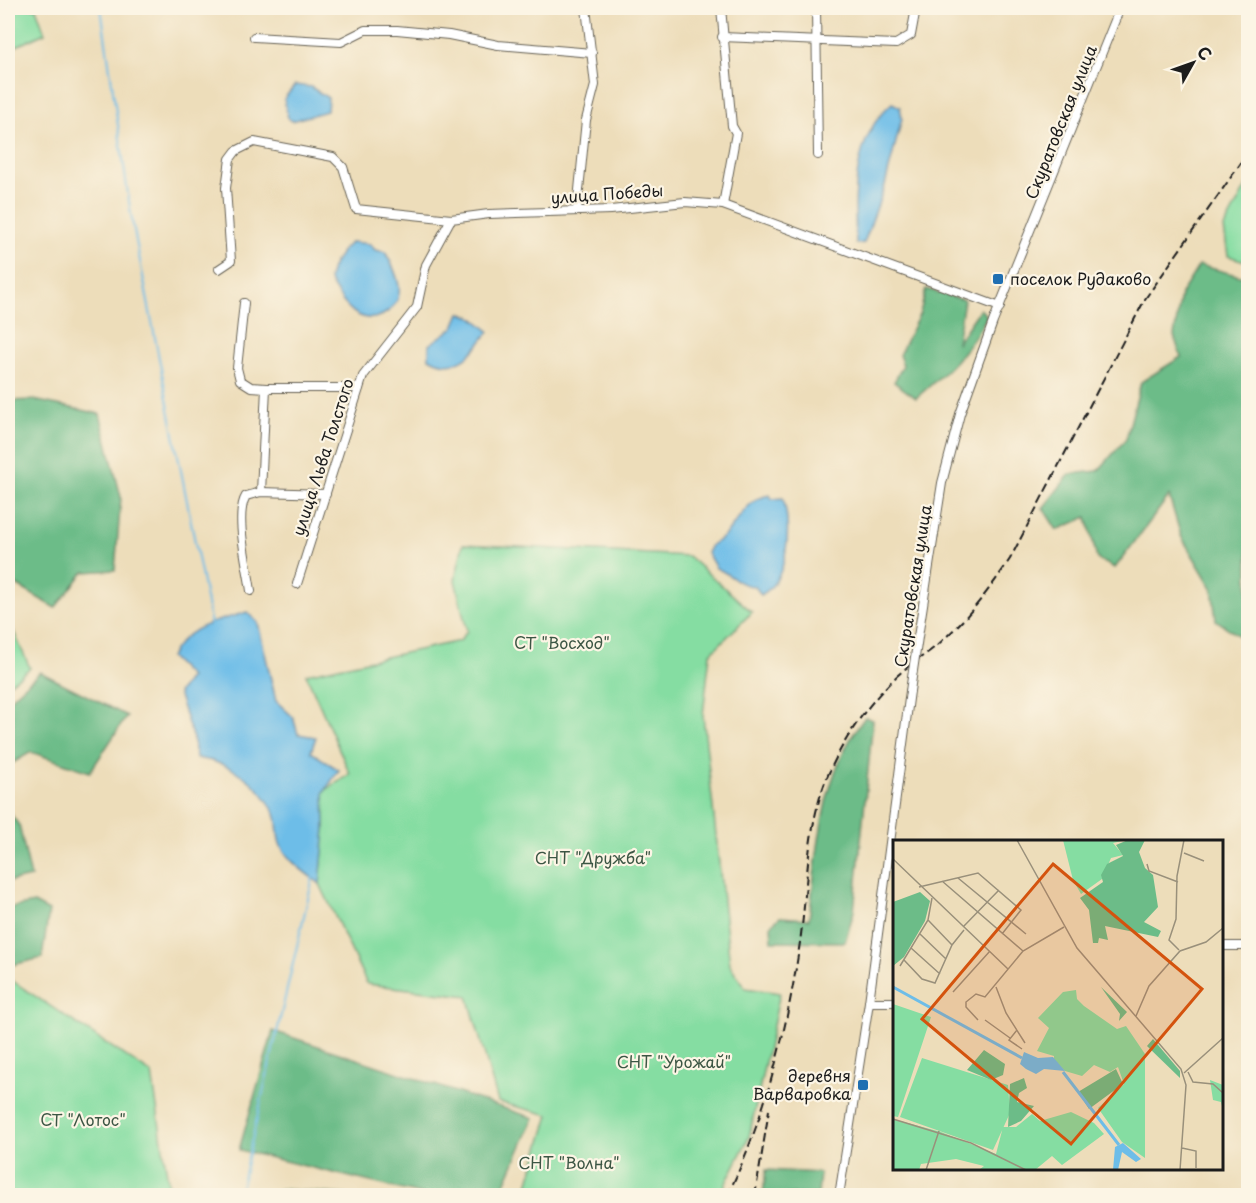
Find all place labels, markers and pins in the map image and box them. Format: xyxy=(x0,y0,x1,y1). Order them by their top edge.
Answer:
place label: поселок Рудаково xyxy=(1010,266,1151,290)
marker: поселок Рудаково xyxy=(991,272,1005,286)
place label: деревня Варваровка xyxy=(753,1063,851,1105)
marker: деревня Варваровка xyxy=(856,1078,870,1092)

